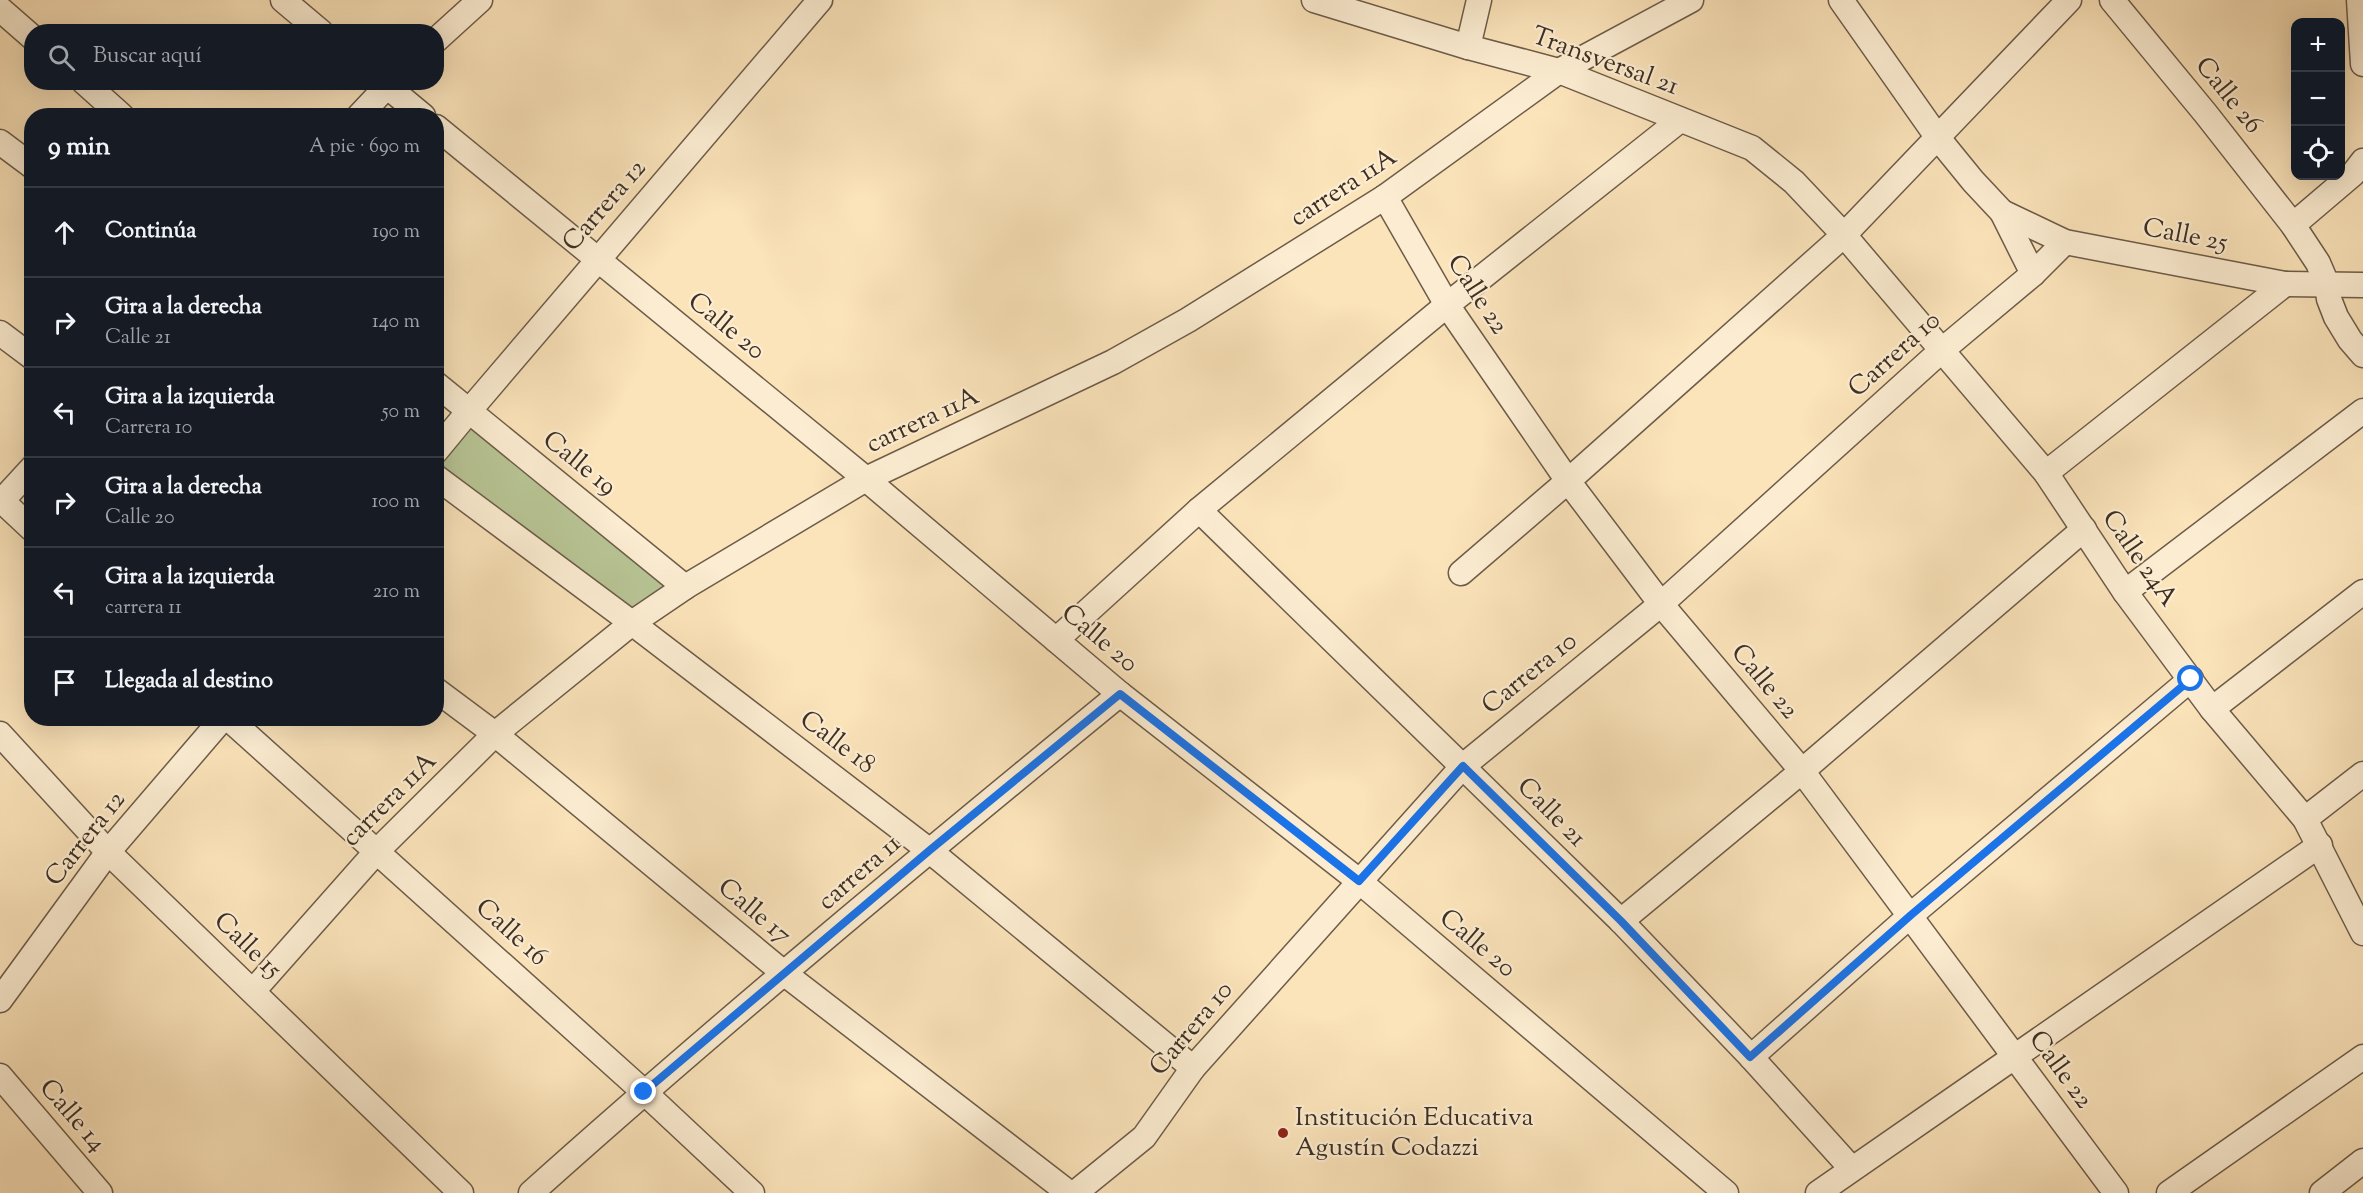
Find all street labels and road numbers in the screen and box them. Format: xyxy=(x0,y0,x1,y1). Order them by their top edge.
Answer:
street label: Transversal 21 xyxy=(1526,18,1684,106)
street label: Calle 26 xyxy=(2185,50,2271,142)
street label: carrera 11A xyxy=(1283,140,1405,236)
street label: Carrera 12 xyxy=(554,152,656,260)
street label: Calle 25 xyxy=(2139,210,2231,262)
street label: Calle 22 xyxy=(1437,248,1517,342)
street label: Calle 20 xyxy=(679,284,773,370)
street label: Carrera 10 xyxy=(1840,303,1950,407)
street label: carrera 11A xyxy=(860,379,986,463)
street label: Calle 19 xyxy=(534,423,624,505)
street label: Calle 24A xyxy=(2092,503,2186,615)
street label: Calle 20 xyxy=(1052,596,1146,682)
street label: Carrera 10 xyxy=(1474,624,1586,724)
street label: Calle 22 xyxy=(1721,636,1807,728)
street label: Calle 18 xyxy=(791,702,883,784)
street label: carrera 11A xyxy=(334,744,446,856)
street label: Calle 21 xyxy=(1508,770,1594,856)
street label: Carrera 12 xyxy=(37,783,135,895)
street label: carrera 11 xyxy=(810,826,910,920)
street label: Calle 17 xyxy=(709,870,799,954)
street label: Calle 16 xyxy=(467,890,555,976)
street label: Calle 20 xyxy=(1430,901,1524,987)
street label: Calle 15 xyxy=(205,904,289,988)
street label: Carrera 10 xyxy=(1141,974,1243,1084)
street label: Calle 22 xyxy=(2019,1023,2101,1117)
street label: Calle 14 xyxy=(30,1071,114,1161)

